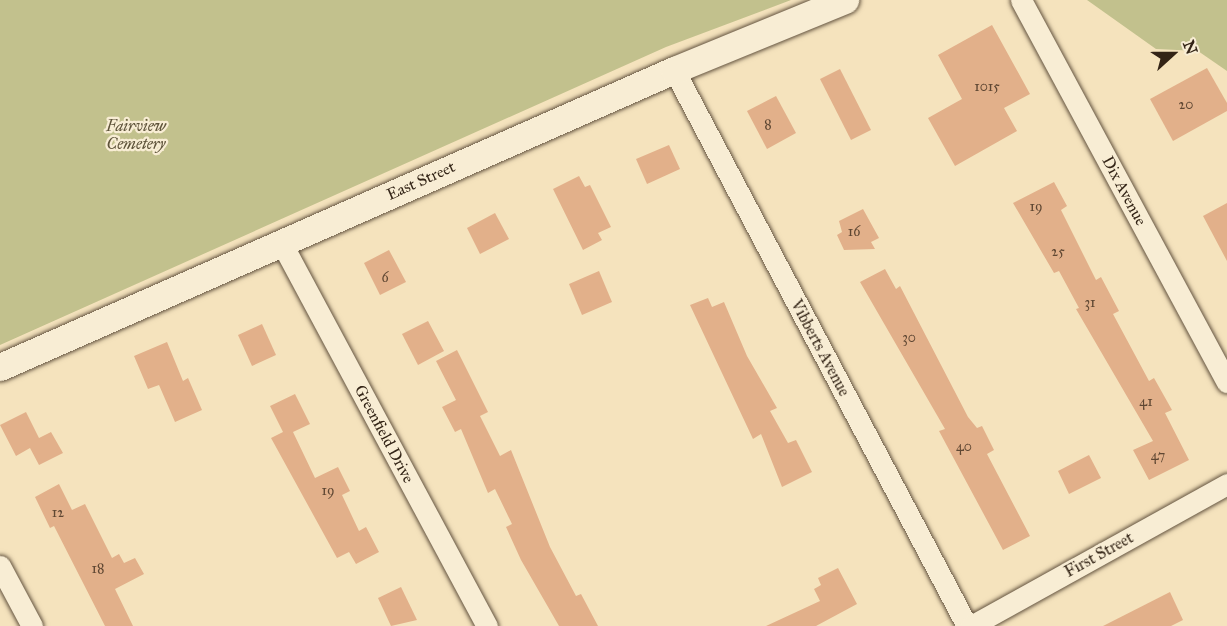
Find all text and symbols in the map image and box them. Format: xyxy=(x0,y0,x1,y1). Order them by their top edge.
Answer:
north arrow xyxy=(1143,24,1203,84)
text: N xyxy=(1179,38,1202,57)
house number: 1015 xyxy=(974,79,1000,95)
house number: 20 xyxy=(1178,97,1194,113)
park label: Fairview Cemetery xyxy=(106,116,166,154)
house number: 8 xyxy=(764,117,772,133)
street label: Dix Avenue xyxy=(1098,153,1150,229)
street label: East Street xyxy=(384,157,458,205)
house number: 19 xyxy=(1030,199,1042,215)
house number: 16 xyxy=(848,224,860,240)
house number: 25 xyxy=(1051,244,1065,260)
house number: 6 xyxy=(381,270,389,286)
house number: 31 xyxy=(1084,295,1096,311)
street label: Vibberts Avenue xyxy=(786,296,854,400)
house number: 30 xyxy=(902,330,916,346)
street label: Greenfield Drive xyxy=(350,382,418,486)
house number: 41 xyxy=(1139,394,1153,410)
house number: 40 xyxy=(956,439,972,455)
house number: 47 xyxy=(1151,448,1165,464)
house number: 19 xyxy=(322,483,334,499)
house number: 12 xyxy=(52,505,64,521)
street label: First Street xyxy=(1061,528,1137,582)
house number: 18 xyxy=(92,561,104,577)

